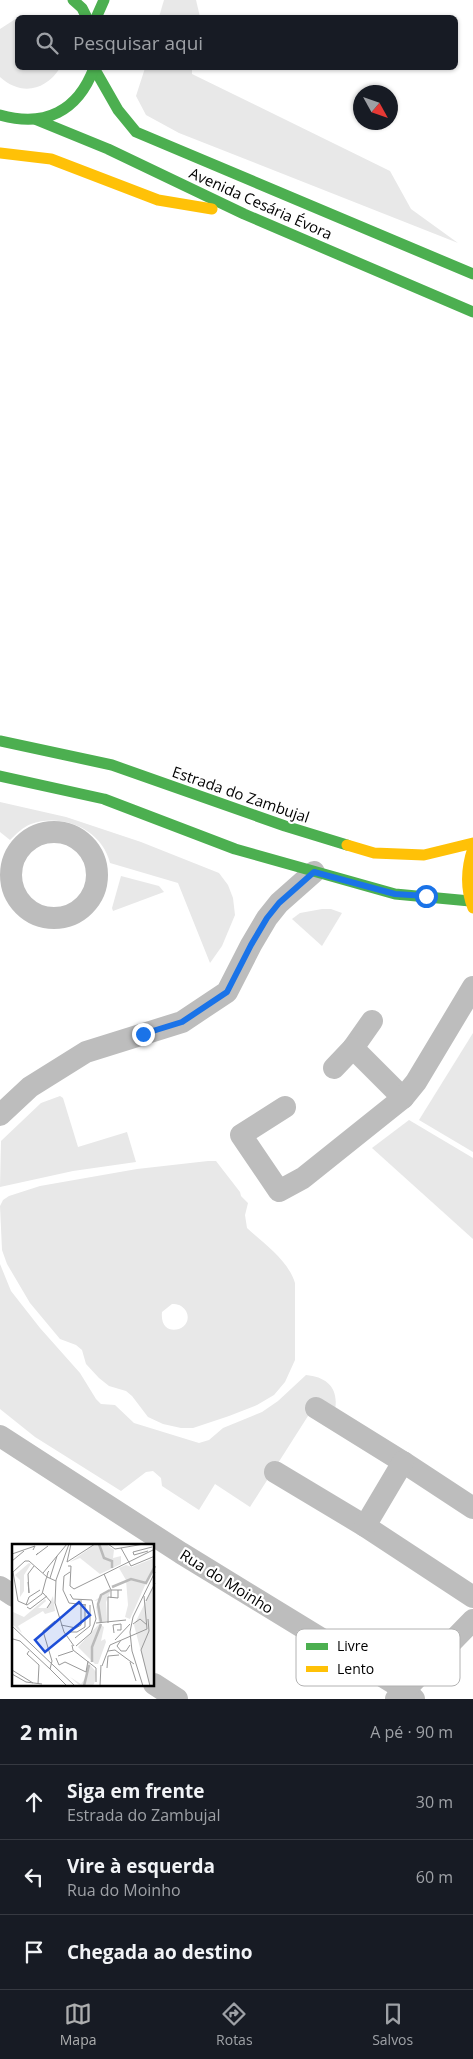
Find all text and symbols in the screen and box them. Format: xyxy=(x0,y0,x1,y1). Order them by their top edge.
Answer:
search box xyxy=(15,15,458,70)
icon: search xyxy=(33,29,61,57)
text: Pesquisar aqui xyxy=(73,30,203,56)
north arrow xyxy=(353,85,398,130)
street label: Avenida Cesária Évora xyxy=(186,162,336,244)
street label: Estrada do Zambujal xyxy=(170,761,312,827)
route start xyxy=(415,885,438,908)
route end xyxy=(132,1023,155,1046)
inset map xyxy=(12,1544,155,1686)
street label: Rua do Moinho xyxy=(177,1544,277,1618)
legend xyxy=(296,1629,460,1686)
text: Livre xyxy=(337,1636,369,1655)
text: Lento xyxy=(337,1659,374,1678)
text: 2 min xyxy=(20,1718,78,1746)
text: A pé · 90 m xyxy=(370,1721,453,1743)
text: Siga em frente xyxy=(67,1778,204,1804)
icon: ahead xyxy=(20,1788,48,1816)
text: 30 m xyxy=(416,1791,453,1813)
text: Estrada do Zambujal xyxy=(67,1804,220,1826)
text: Vire à esquerda xyxy=(67,1853,215,1879)
icon: left xyxy=(20,1863,48,1891)
text: 60 m xyxy=(416,1866,453,1888)
text: Rua do Moinho xyxy=(67,1879,181,1901)
icon: arrive xyxy=(20,1938,48,1966)
text: Chegada ao destino xyxy=(67,1939,253,1965)
tab: Mapa xyxy=(60,2000,97,2049)
tab: Rotas xyxy=(216,2000,253,2049)
tab: Salvos xyxy=(372,2000,413,2049)

